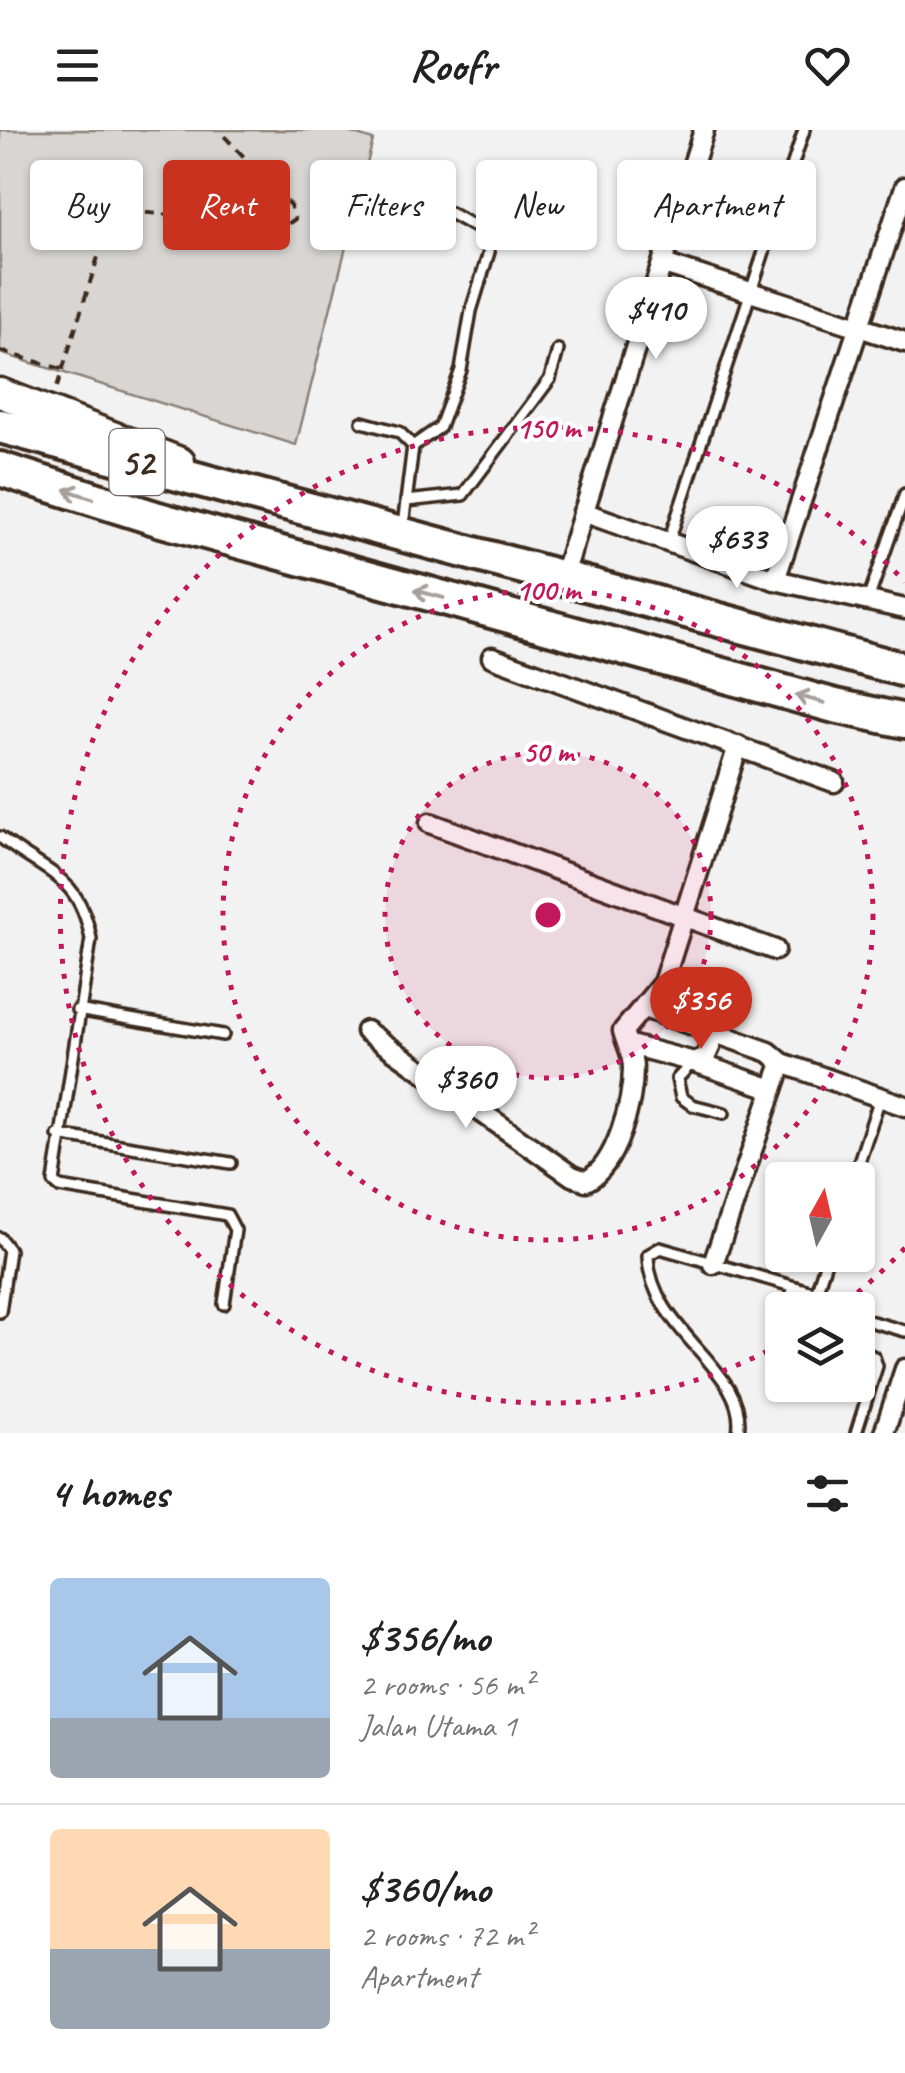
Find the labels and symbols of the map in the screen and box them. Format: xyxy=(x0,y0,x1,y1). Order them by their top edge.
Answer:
pin: $410 xyxy=(597,277,715,362)
text: 150 m xyxy=(516,409,583,447)
road number: 52 xyxy=(110,429,164,495)
one-way arrow xyxy=(63,484,95,502)
pin: $633 xyxy=(678,506,796,591)
text: 100 m xyxy=(516,571,583,609)
one-way arrow xyxy=(414,584,445,602)
one-way arrow xyxy=(795,689,826,708)
text: 50 m xyxy=(523,733,576,771)
centre of rings xyxy=(530,897,566,933)
pin: $356 xyxy=(642,967,760,1052)
pin: $360 xyxy=(407,1046,525,1131)
north arrow xyxy=(765,1162,875,1272)

